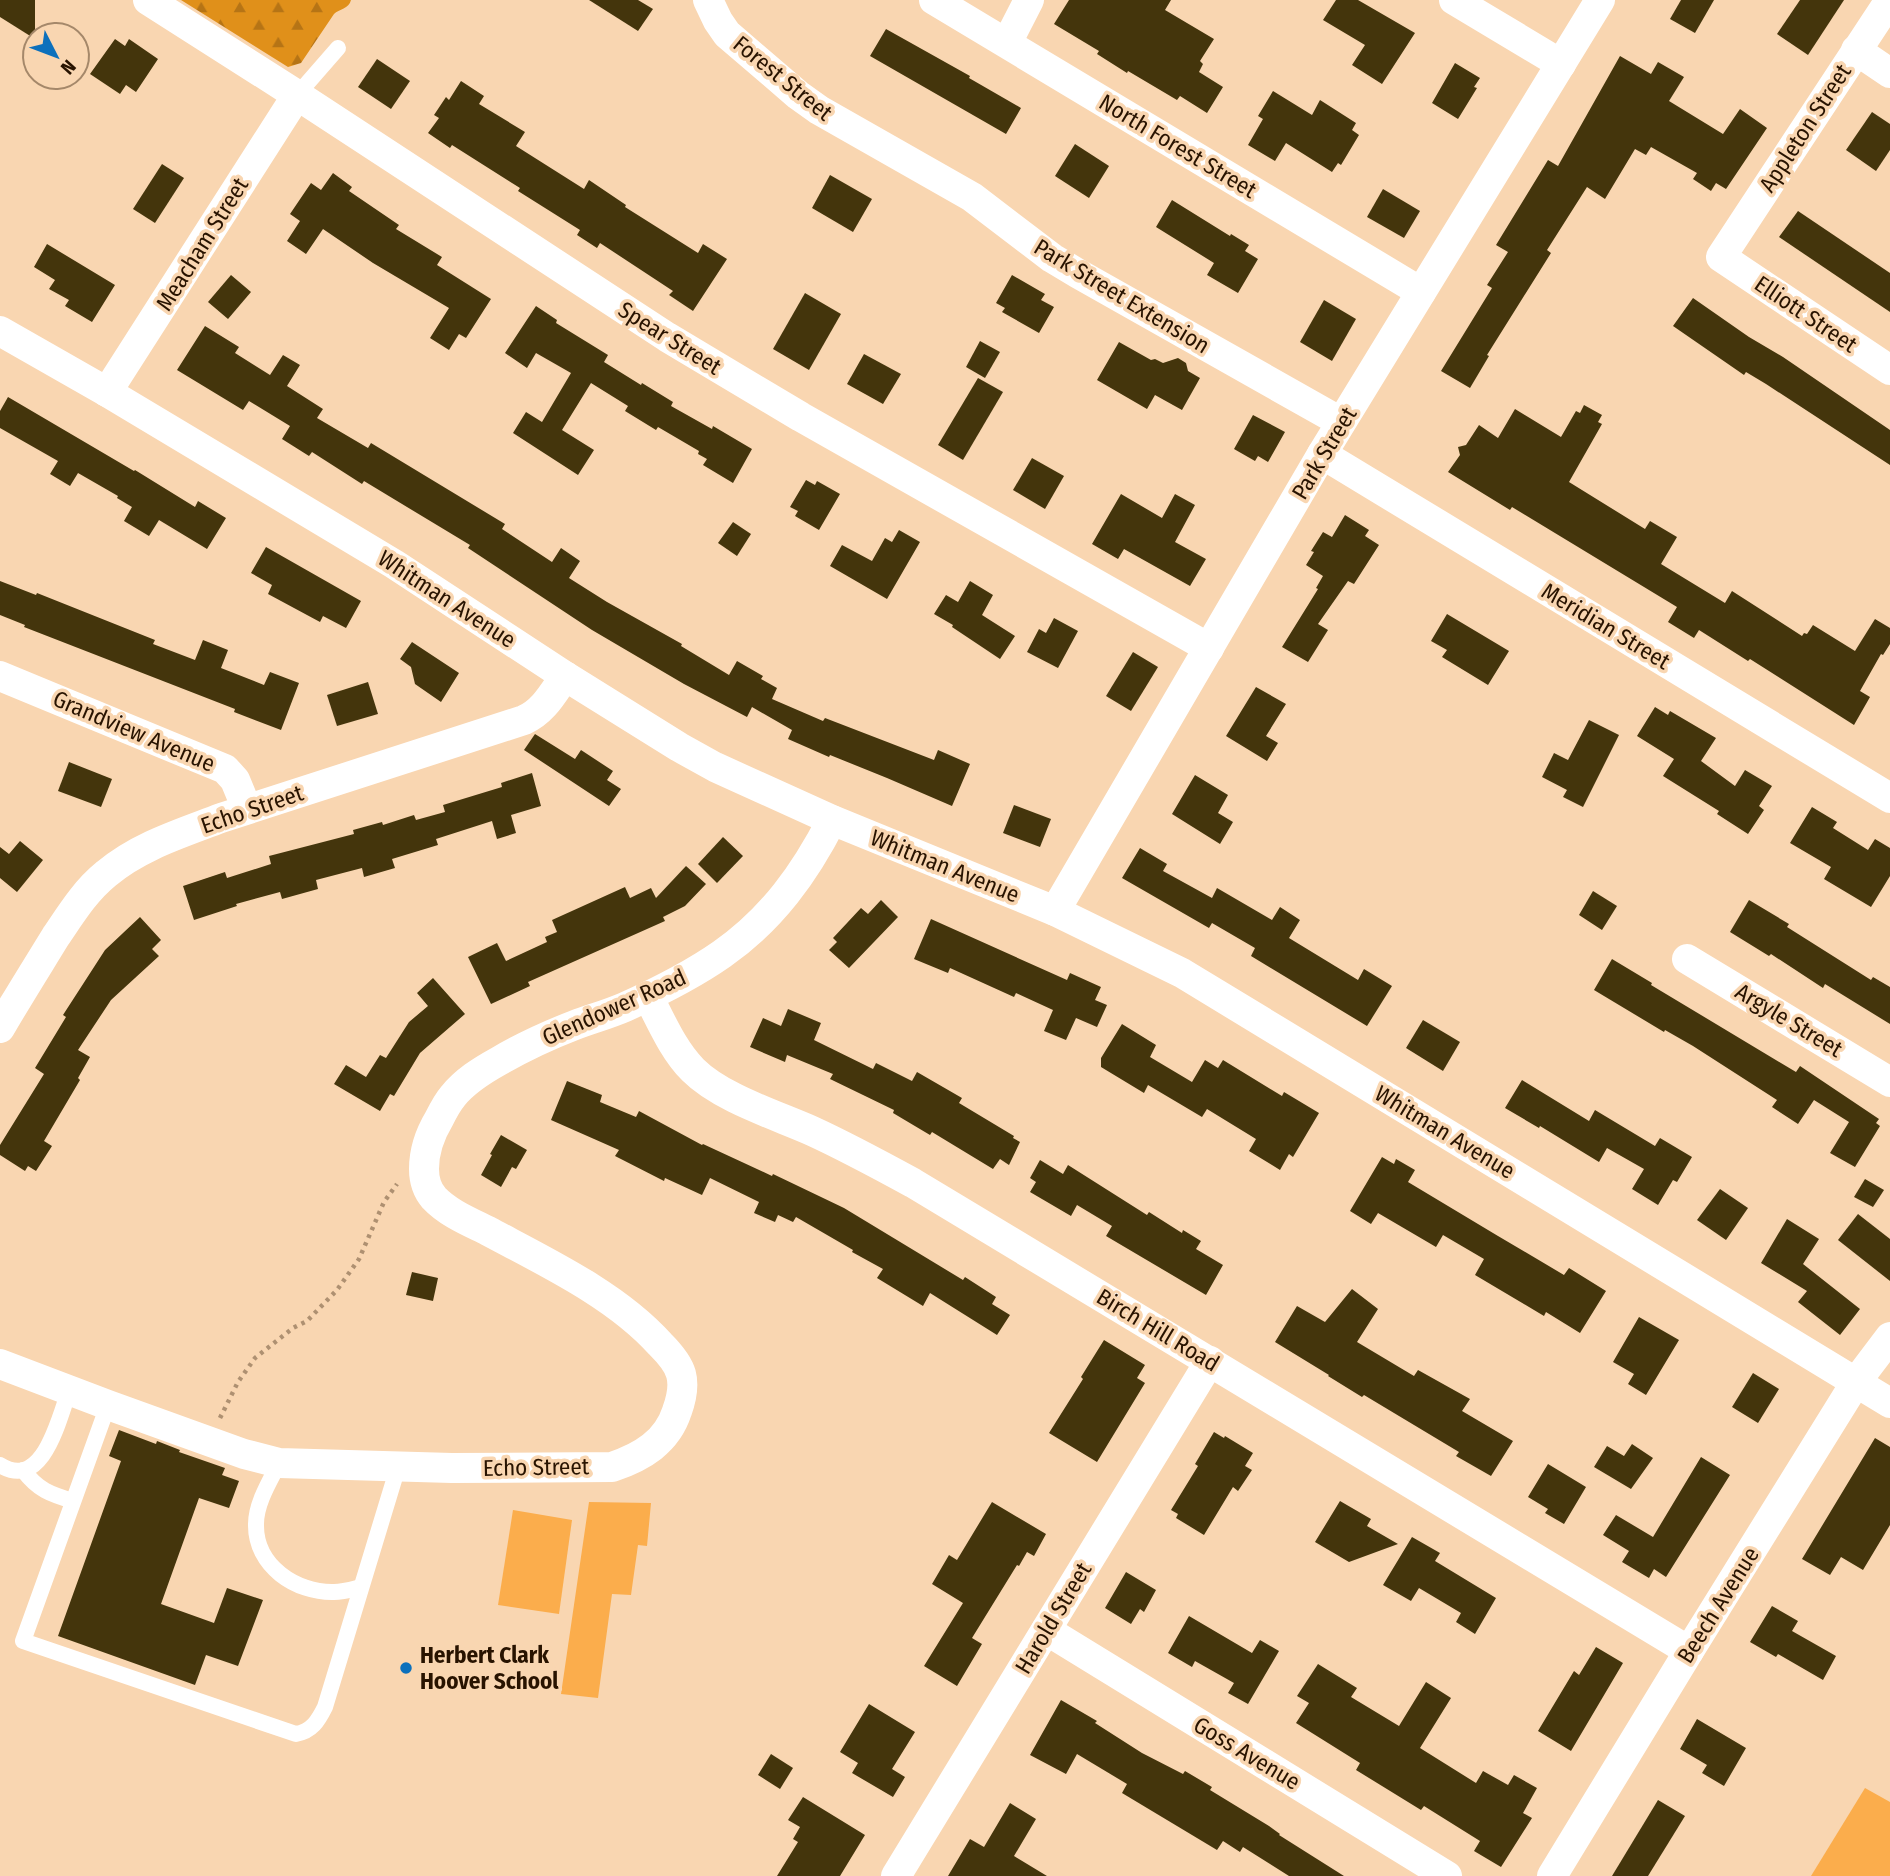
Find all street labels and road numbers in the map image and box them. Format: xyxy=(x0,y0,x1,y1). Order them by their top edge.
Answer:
street label: Forest Street xyxy=(728,30,839,127)
street label: Appleton Street xyxy=(1753,58,1857,197)
street label: North Forest Street xyxy=(1094,88,1262,204)
street label: Meacham Street xyxy=(150,172,254,316)
street label: Park Street Extension xyxy=(1029,233,1215,359)
street label: Elliott Street xyxy=(1749,269,1863,359)
street label: Spear Street xyxy=(613,295,727,381)
street label: Park Street xyxy=(1286,401,1363,504)
street label: Whitman Avenue xyxy=(373,544,521,654)
street label: Meridian Street xyxy=(1537,577,1676,676)
street label: Grandview Avenue xyxy=(49,684,219,778)
street label: Echo Street xyxy=(197,778,307,840)
street label: Whitman Avenue xyxy=(866,823,1024,909)
street label: Glendower Road xyxy=(538,963,690,1051)
street label: Argyle Street xyxy=(1730,977,1848,1063)
street label: Whitman Avenue xyxy=(1370,1079,1520,1185)
street label: Birch Hill Road xyxy=(1092,1282,1224,1378)
street label: Echo Street xyxy=(483,1452,590,1482)
street label: Beech Avenue xyxy=(1671,1542,1765,1668)
street label: Harold Street xyxy=(1009,1557,1097,1679)
street label: Goss Avenue xyxy=(1189,1710,1305,1796)

